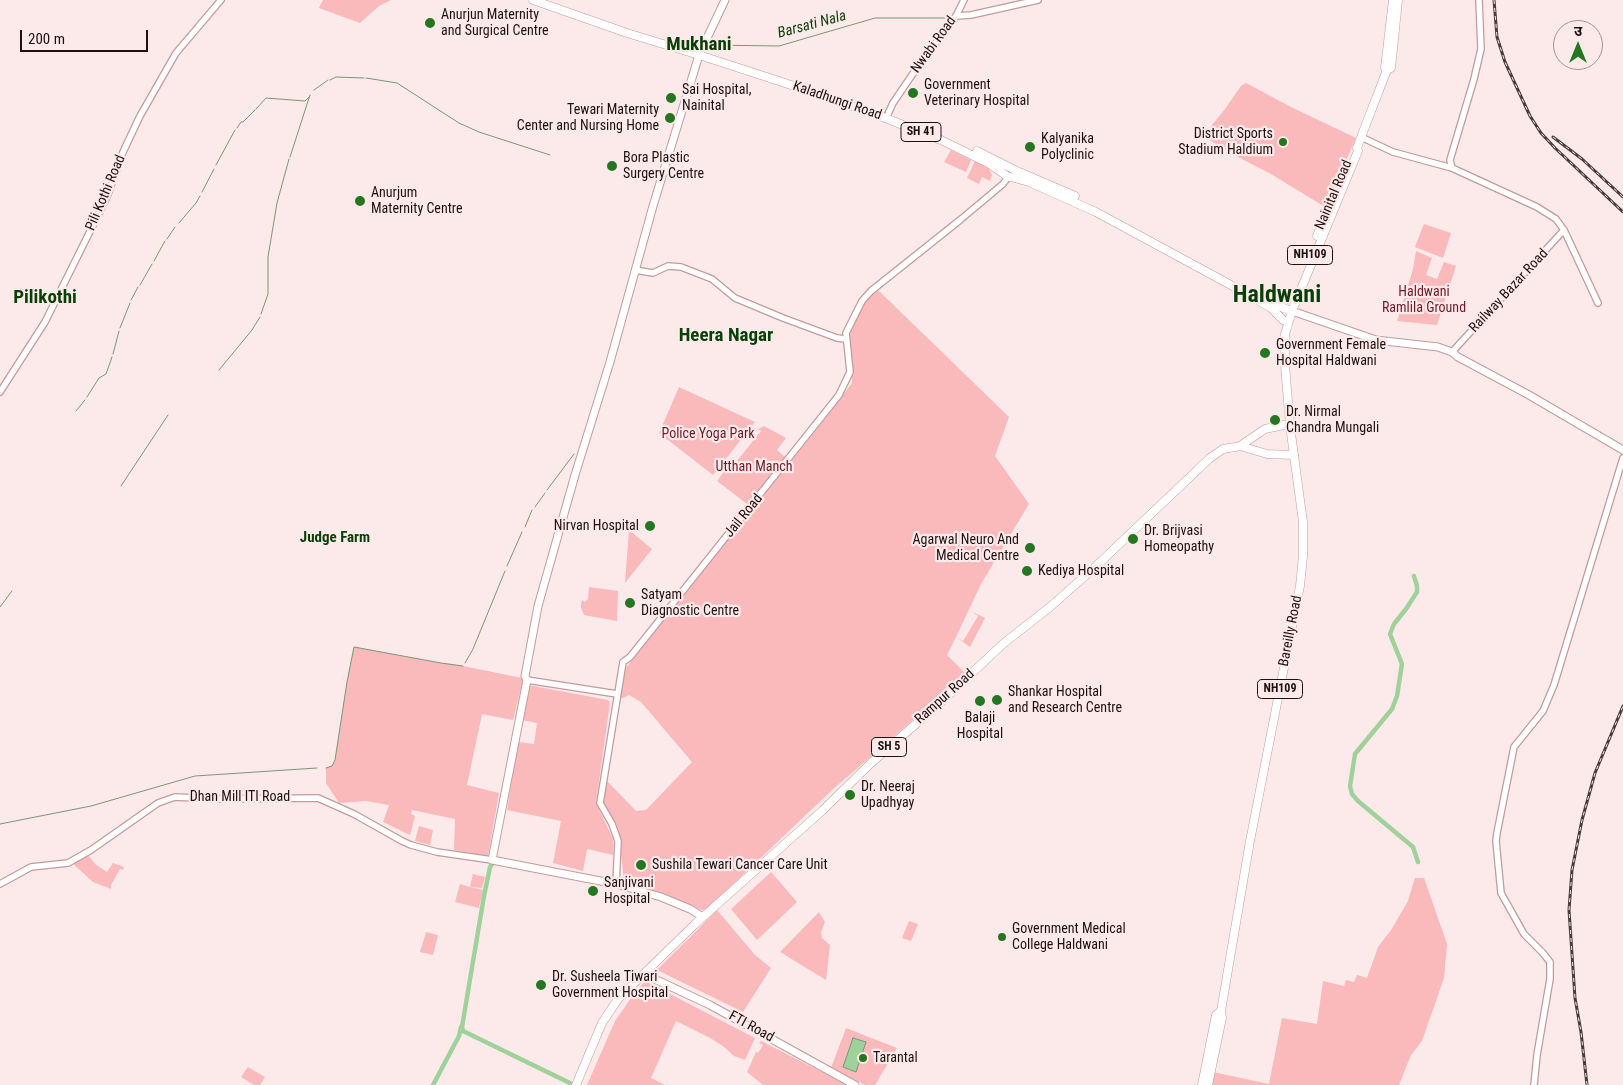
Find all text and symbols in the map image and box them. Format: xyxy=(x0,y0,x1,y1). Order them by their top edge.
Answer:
place label: Anurjun Maternity and Surgical Centre xyxy=(441,7,549,40)
water label: Barsati Nala xyxy=(776,7,848,43)
street label: Nwabi Road xyxy=(908,13,960,77)
marker: Anurjun Maternity and Surgical Centre xyxy=(423,16,437,30)
scale bar xyxy=(22,20,150,52)
north arrow xyxy=(1553,20,1603,70)
text: उ xyxy=(1574,23,1582,39)
text: 200 m xyxy=(28,30,65,48)
district label: Mukhani xyxy=(666,34,732,56)
place label: Government Veterinary Hospital xyxy=(924,77,1029,110)
street label: Kaladhungi Road xyxy=(790,78,884,124)
place label: Sai Hospital, Nainital xyxy=(682,82,751,114)
marker: Government Veterinary Hospital xyxy=(906,86,920,100)
marker: Sai Hospital, Nainital xyxy=(664,91,678,105)
place label: Tewari Maternity Center and Nursing Home xyxy=(517,102,659,134)
marker: Tewari Maternity Center and Nursing Home xyxy=(663,111,677,125)
road number: SH 41 xyxy=(901,122,941,142)
place label: District Sports Stadium Haldium xyxy=(1178,126,1273,158)
place label: Kalyanika Polyclinic xyxy=(1041,131,1094,164)
marker: District Sports Stadium Haldium xyxy=(1277,136,1289,148)
marker: Kalyanika Polyclinic xyxy=(1023,140,1037,154)
place label: Bora Plastic Surgery Centre xyxy=(623,150,704,182)
street label: Pili Kothi Road xyxy=(83,153,129,233)
street label: Nainital Road xyxy=(1312,158,1356,232)
marker: Bora Plastic Surgery Centre xyxy=(605,159,619,173)
place label: Anurjum Maternity Centre xyxy=(371,185,463,218)
marker: Anurjum Maternity Centre xyxy=(353,194,367,208)
road number: NH109 xyxy=(1288,246,1332,264)
street label: Railway Bazar Road xyxy=(1466,246,1552,336)
district label: Haldwani xyxy=(1233,282,1321,310)
park label: Haldwani Ramlila Ground xyxy=(1382,284,1466,316)
district label: Pilikothi xyxy=(13,287,77,309)
district label: Heera Nagar xyxy=(679,325,773,347)
place label: Government Female Hospital Haldwani xyxy=(1276,337,1386,370)
marker: Government Female Hospital Haldwani xyxy=(1258,346,1272,360)
place label: Dr. Nirmal Chandra Mungali xyxy=(1286,404,1379,437)
marker: Dr. Nirmal Chandra Mungali xyxy=(1268,413,1282,427)
park label: Police Yoga Park xyxy=(661,426,755,442)
park label: Utthan Manch xyxy=(716,459,792,475)
street label: Jail Road xyxy=(721,491,767,541)
place label: Nirvan Hospital xyxy=(554,518,639,534)
marker: Nirvan Hospital xyxy=(643,519,657,533)
place label: Dr. Brijvasi Homeopathy xyxy=(1144,523,1214,556)
district label: Judge Farm xyxy=(300,529,370,547)
place label: Agarwal Neuro And Medical Centre xyxy=(913,532,1019,564)
marker: Dr. Brijvasi Homeopathy xyxy=(1126,532,1140,546)
marker: Agarwal Neuro And Medical Centre xyxy=(1023,541,1037,555)
place label: Kediya Hospital xyxy=(1038,563,1124,579)
marker: Kediya Hospital xyxy=(1020,564,1034,578)
place label: Satyam Diagnostic Centre xyxy=(641,587,739,620)
street label: Bareilly Road xyxy=(1276,594,1306,668)
marker: Satyam Diagnostic Centre xyxy=(623,596,637,610)
street label: Rampur Road xyxy=(912,666,978,728)
road number: NH109 xyxy=(1258,680,1302,699)
place label: Shankar Hospital and Research Centre xyxy=(1008,684,1122,716)
marker: Shankar Hospital and Research Centre xyxy=(990,693,1004,707)
marker: Balaji Hospital xyxy=(973,694,987,708)
place label: Balaji Hospital xyxy=(957,710,1003,742)
road number: SH 5 xyxy=(872,738,906,756)
place label: Dr. Neeraj Upadhyay xyxy=(861,779,915,812)
marker: Dr. Neeraj Upadhyay xyxy=(843,788,857,802)
street label: Dhan Mill ITI Road xyxy=(190,789,290,805)
place label: Sushila Tewari Cancer Care Unit xyxy=(652,857,828,873)
marker: Sushila Tewari Cancer Care Unit xyxy=(634,858,648,872)
place label: Sanjivani Hospital xyxy=(604,875,654,908)
marker: Sanjivani Hospital xyxy=(586,884,600,898)
place label: Government Medical College Haldwani xyxy=(1012,921,1126,954)
marker: Government Medical College Haldwani xyxy=(996,931,1008,943)
place label: Dr. Susheela Tiwari Government Hospital xyxy=(552,969,668,1002)
marker: Dr. Susheela Tiwari Government Hospital xyxy=(534,978,548,992)
street label: FTI Road xyxy=(726,1008,776,1046)
place label: Tarantal xyxy=(873,1050,918,1066)
marker: Tarantal xyxy=(857,1052,869,1064)

